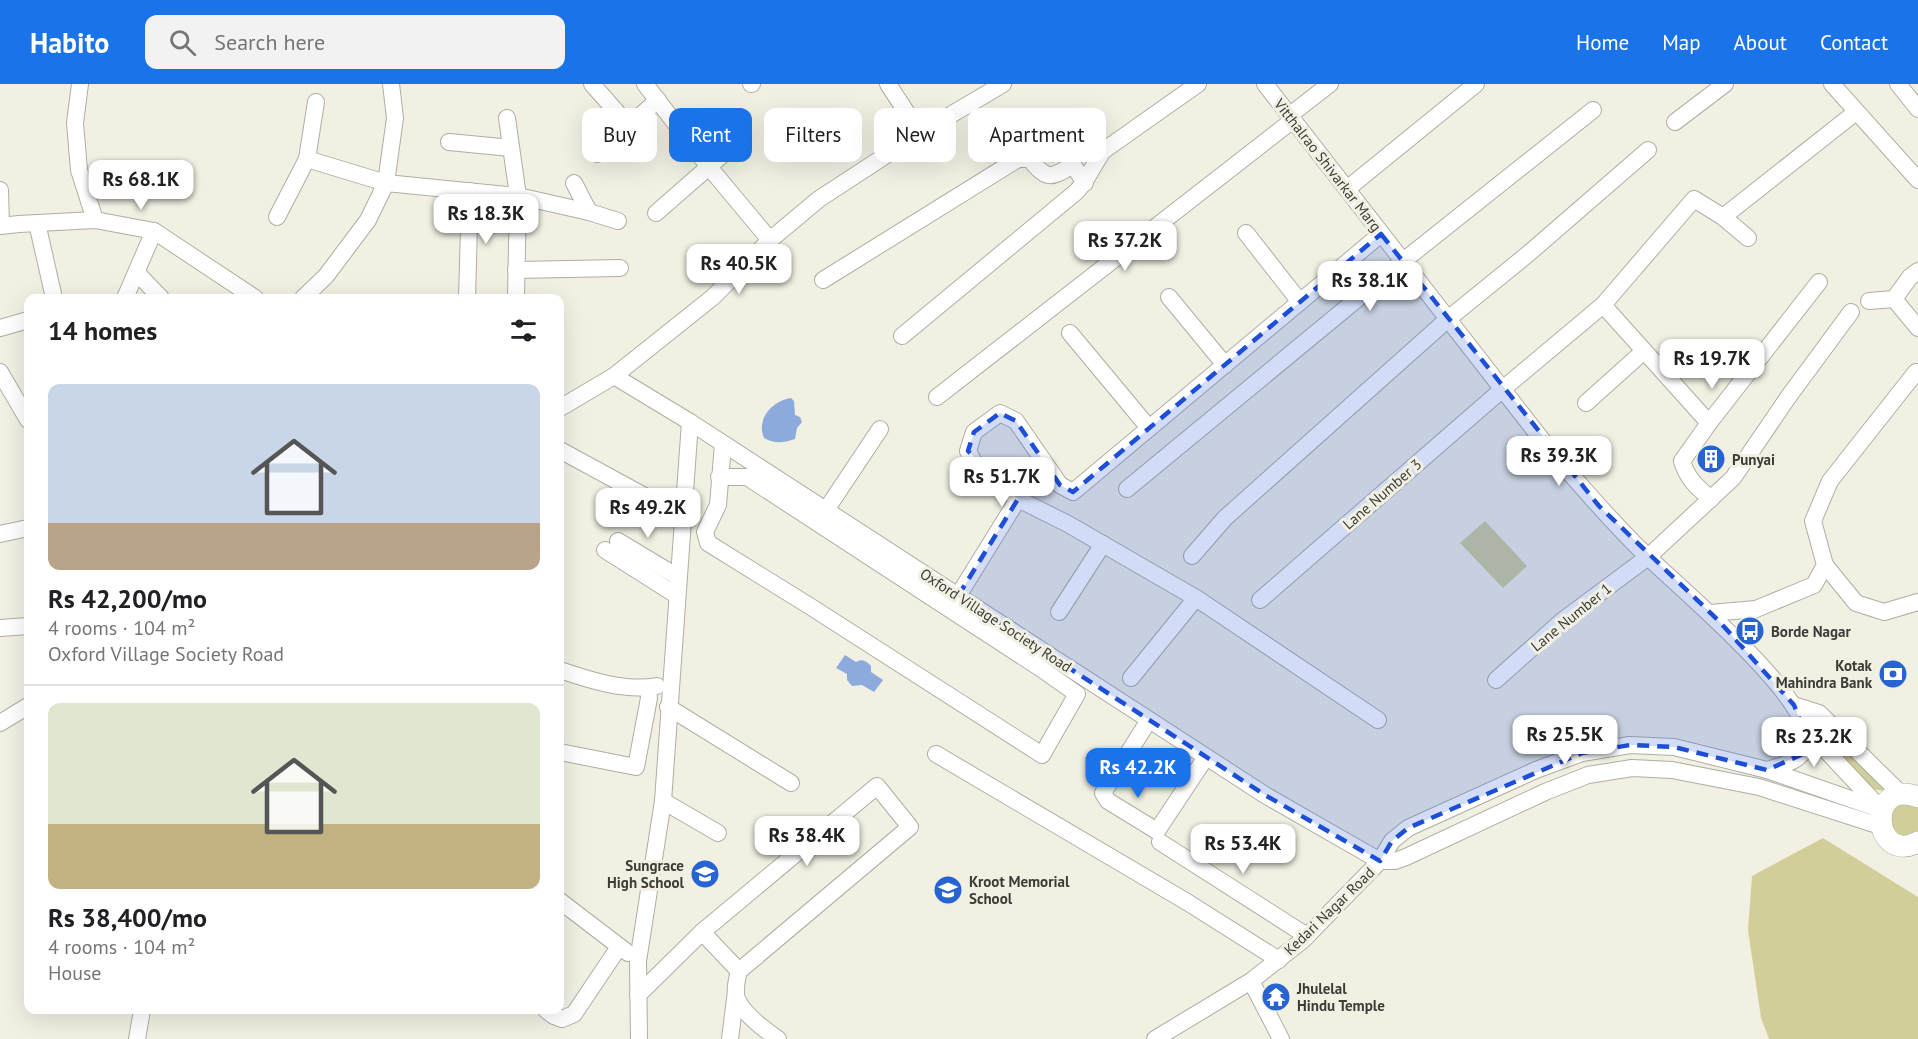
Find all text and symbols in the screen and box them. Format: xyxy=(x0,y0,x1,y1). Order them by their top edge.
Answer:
search box xyxy=(145,15,565,69)
text: Habito xyxy=(30,24,109,61)
icon: search xyxy=(166,26,199,59)
text: Search here xyxy=(214,28,325,56)
text: Home xyxy=(1576,29,1629,56)
text: Map xyxy=(1662,29,1701,56)
text: About xyxy=(1734,29,1787,56)
text: Contact xyxy=(1820,29,1888,56)
street label: Vitthalrao Shivarkar Marg xyxy=(1270,94,1386,235)
chip: Buy xyxy=(582,108,657,162)
chip: Rent xyxy=(669,108,752,162)
chip: Filters xyxy=(764,108,862,162)
chip: New xyxy=(874,108,956,162)
chip: Apartment xyxy=(968,108,1106,162)
pin: Rs 68.1K xyxy=(79,160,203,211)
text: Rs 68.1K xyxy=(103,166,179,192)
pin: Rs 18.3K xyxy=(424,194,548,245)
text: Rs 18.3K xyxy=(448,200,524,226)
pin: Rs 37.2K xyxy=(1063,221,1187,272)
text: Rs 37.2K xyxy=(1088,227,1162,253)
pin: Rs 40.5K xyxy=(677,244,801,295)
text: Rs 40.5K xyxy=(701,250,777,276)
pin: Rs 38.1K xyxy=(1308,261,1432,312)
text: Rs 38.1K xyxy=(1332,267,1408,293)
text: 14 homes xyxy=(48,314,157,347)
icon: filters xyxy=(507,314,540,347)
pin: Rs 19.7K xyxy=(1650,339,1774,390)
text: Rs 19.7K xyxy=(1674,345,1750,371)
icon: home xyxy=(240,423,348,531)
pin: Rs 39.3K xyxy=(1497,436,1621,487)
text: Rs 39.3K xyxy=(1521,442,1597,468)
building icon: Punyai xyxy=(1695,443,1727,475)
place label: Punyai xyxy=(1732,450,1775,469)
street label: Lane Number 3 xyxy=(1339,455,1425,533)
pin: Rs 51.7K xyxy=(940,457,1064,508)
text: Rs 51.7K xyxy=(964,463,1040,489)
pin: Rs 49.2K xyxy=(586,488,710,539)
text: Rs 49.2K xyxy=(610,494,686,520)
street label: Oxford Village Society Road xyxy=(917,564,1075,676)
street label: Lane Number 1 xyxy=(1527,579,1615,655)
text: Rs 42,200/mo xyxy=(48,582,207,615)
text: 4 rooms · 104 m² xyxy=(48,615,195,641)
bus stop icon: Borde Nagar xyxy=(1734,615,1766,647)
place label: Borde Nagar xyxy=(1771,622,1851,641)
text: Oxford Village Society Road xyxy=(48,641,284,667)
place label: Kotak Mahindra Bank xyxy=(1776,656,1873,692)
bank icon: Kotak Mahindra Bank xyxy=(1877,658,1909,690)
pin: Rs 25.5K xyxy=(1503,715,1627,766)
pin: Rs 23.2K xyxy=(1752,717,1876,768)
text: Rs 25.5K xyxy=(1527,721,1603,747)
text: Rs 23.2K xyxy=(1776,723,1852,749)
icon: home xyxy=(240,742,348,850)
pin: Rs 42.2K xyxy=(1076,748,1200,799)
text: Rs 42.2K xyxy=(1100,754,1176,780)
pin: Rs 38.4K xyxy=(745,816,869,867)
text: Rs 38.4K xyxy=(769,822,845,848)
pin: Rs 53.4K xyxy=(1181,824,1305,875)
text: Rs 53.4K xyxy=(1205,830,1281,856)
place label: Sungrace High School xyxy=(607,856,685,892)
school or university icon: Sungrace High School xyxy=(689,858,721,890)
street label: Kedari Nagar Road xyxy=(1280,863,1378,959)
place label: Kroot Memorial School xyxy=(969,872,1070,908)
school or university icon: Kroot Memorial School xyxy=(932,874,964,906)
text: Rs 38,400/mo xyxy=(48,901,207,934)
text: 4 rooms · 104 m² xyxy=(48,934,195,960)
text: House xyxy=(48,960,102,986)
place label: Jhulelal Hindu Temple xyxy=(1296,979,1385,1015)
temple icon: Jhulelal Hindu Temple xyxy=(1260,981,1292,1013)

